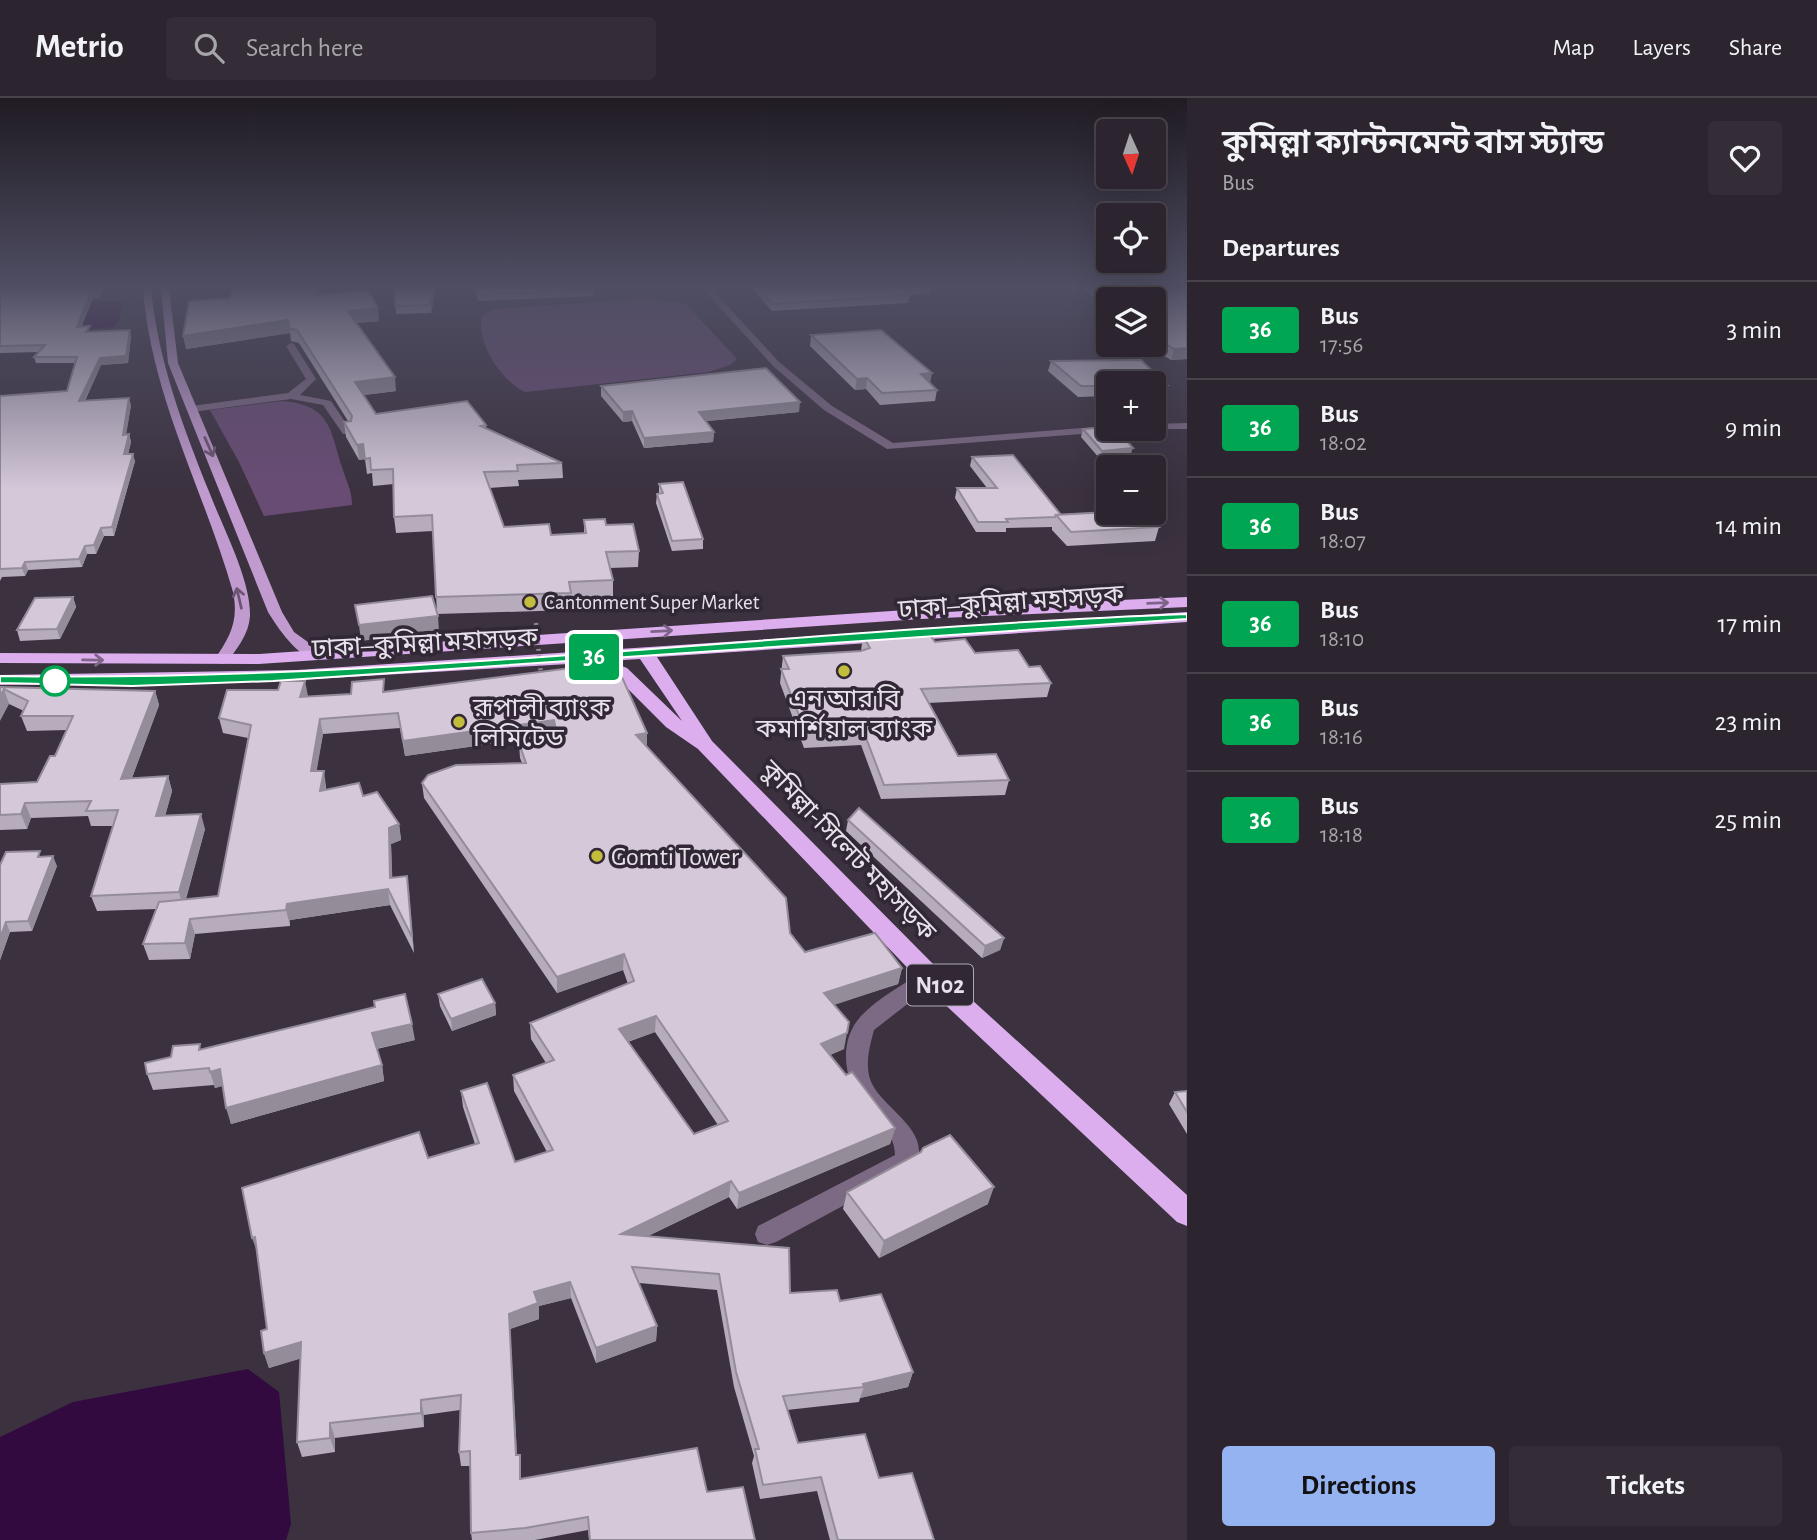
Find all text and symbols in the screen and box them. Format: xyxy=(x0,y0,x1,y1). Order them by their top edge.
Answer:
search box xyxy=(166,17,656,80)
icon: search xyxy=(190,29,228,67)
text: Metrio xyxy=(35,31,124,64)
text: Search here xyxy=(246,35,363,61)
text: Map xyxy=(1552,36,1594,60)
text: Layers xyxy=(1632,36,1691,60)
text: Share xyxy=(1729,36,1782,60)
north arrow xyxy=(1096,119,1166,189)
map controls xyxy=(1096,119,1166,525)
button: heart xyxy=(1708,121,1782,195)
text: কুমিল্লা ক্যান্টনমেন্ট বাস স্ট্যান্ড xyxy=(1222,127,1604,160)
text: Bus xyxy=(1222,172,1255,195)
button: locate xyxy=(1096,203,1166,273)
text: Departures xyxy=(1222,235,1340,261)
button: layers xyxy=(1096,287,1166,357)
text: Bus xyxy=(1320,303,1359,329)
text: 3 min xyxy=(1726,317,1782,343)
text: 36 xyxy=(1250,318,1271,342)
text: 17:56 xyxy=(1320,334,1363,357)
button: + xyxy=(1096,371,1166,441)
text: Bus xyxy=(1320,401,1359,427)
text: 9 min xyxy=(1725,415,1782,441)
text: 36 xyxy=(1250,416,1271,440)
text: 18:02 xyxy=(1320,432,1367,455)
one-way arrow xyxy=(203,436,216,457)
button: − xyxy=(1096,455,1166,525)
text: Bus xyxy=(1320,499,1359,525)
text: 14 min xyxy=(1716,513,1782,539)
text: 36 xyxy=(1250,514,1271,538)
text: 18:07 xyxy=(1320,530,1366,553)
street label: ঢাকা–কুমিল্লা মহাসড়ক xyxy=(896,579,1126,624)
one-way arrow xyxy=(232,587,246,610)
place label: Cantonment Super Market xyxy=(544,592,760,613)
marker: Cantonment Super Market xyxy=(522,594,538,610)
one-way arrow xyxy=(1147,597,1170,610)
text: Bus xyxy=(1320,597,1359,623)
text: 17 min xyxy=(1717,611,1782,637)
text: 36 xyxy=(1250,612,1271,636)
street label: ঢাকা–কুমিল্লা মহাসড়ক xyxy=(310,622,540,663)
one-way arrow xyxy=(650,625,673,638)
text: 18:10 xyxy=(1320,628,1364,651)
line badge: 36 xyxy=(562,634,626,680)
text: 36 xyxy=(583,645,605,669)
one-way arrow xyxy=(81,653,104,667)
marker: এন আর বি কমার্শিয়াল ব্যাংক xyxy=(836,663,852,679)
unlabelled marker xyxy=(40,666,70,696)
place label: এন আর বি কমার্শিয়াল ব্যাংক xyxy=(755,684,933,742)
place label: রূপালী ব্যাংক লিমিটেড xyxy=(472,693,611,751)
text: Bus xyxy=(1320,695,1359,721)
text: 23 min xyxy=(1715,709,1782,735)
text: 36 xyxy=(1250,710,1271,734)
marker: রূপালী ব্যাংক লিমিটেড xyxy=(451,714,467,730)
text: 18:16 xyxy=(1320,726,1363,749)
street label: কুমিল্লা-সিলেট মহাসড়ক xyxy=(755,754,943,947)
text: Bus xyxy=(1320,793,1359,819)
text: 25 min xyxy=(1715,807,1782,833)
text: 36 xyxy=(1250,808,1271,832)
text: 18:18 xyxy=(1320,824,1363,847)
place label: Gomti Tower xyxy=(611,844,740,870)
marker: Gomti Tower xyxy=(589,848,605,864)
road number: N102 xyxy=(907,964,973,1006)
button: Directions xyxy=(1222,1446,1495,1526)
button: Tickets xyxy=(1509,1446,1782,1526)

